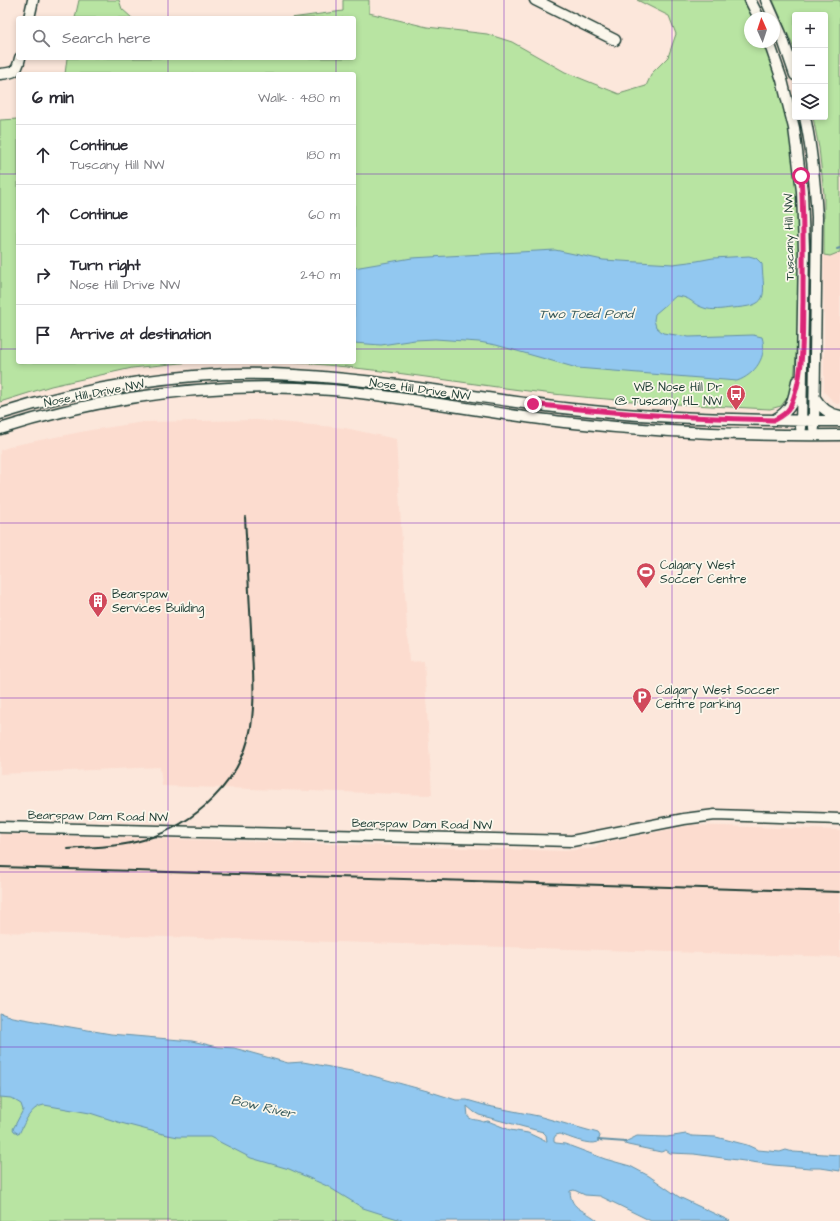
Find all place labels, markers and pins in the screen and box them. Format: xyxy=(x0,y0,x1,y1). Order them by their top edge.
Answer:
place label: WB Nose Hill Dr @ Tuscany HL NW xyxy=(615,379,723,411)
bus stop icon: WB Nose Hill Dr @ Tuscany HL NW xyxy=(725,383,747,411)
place label: Calgary West Soccer Centre xyxy=(660,557,747,588)
sports icon: Calgary West Soccer Centre xyxy=(635,561,657,589)
place label: Bearspaw Services Building xyxy=(112,586,204,618)
building icon: Bearspaw Services Building xyxy=(87,590,109,618)
place label: Calgary West Soccer Centre parking xyxy=(656,682,779,714)
parking icon: Calgary West Soccer Centre parking xyxy=(631,686,653,714)

